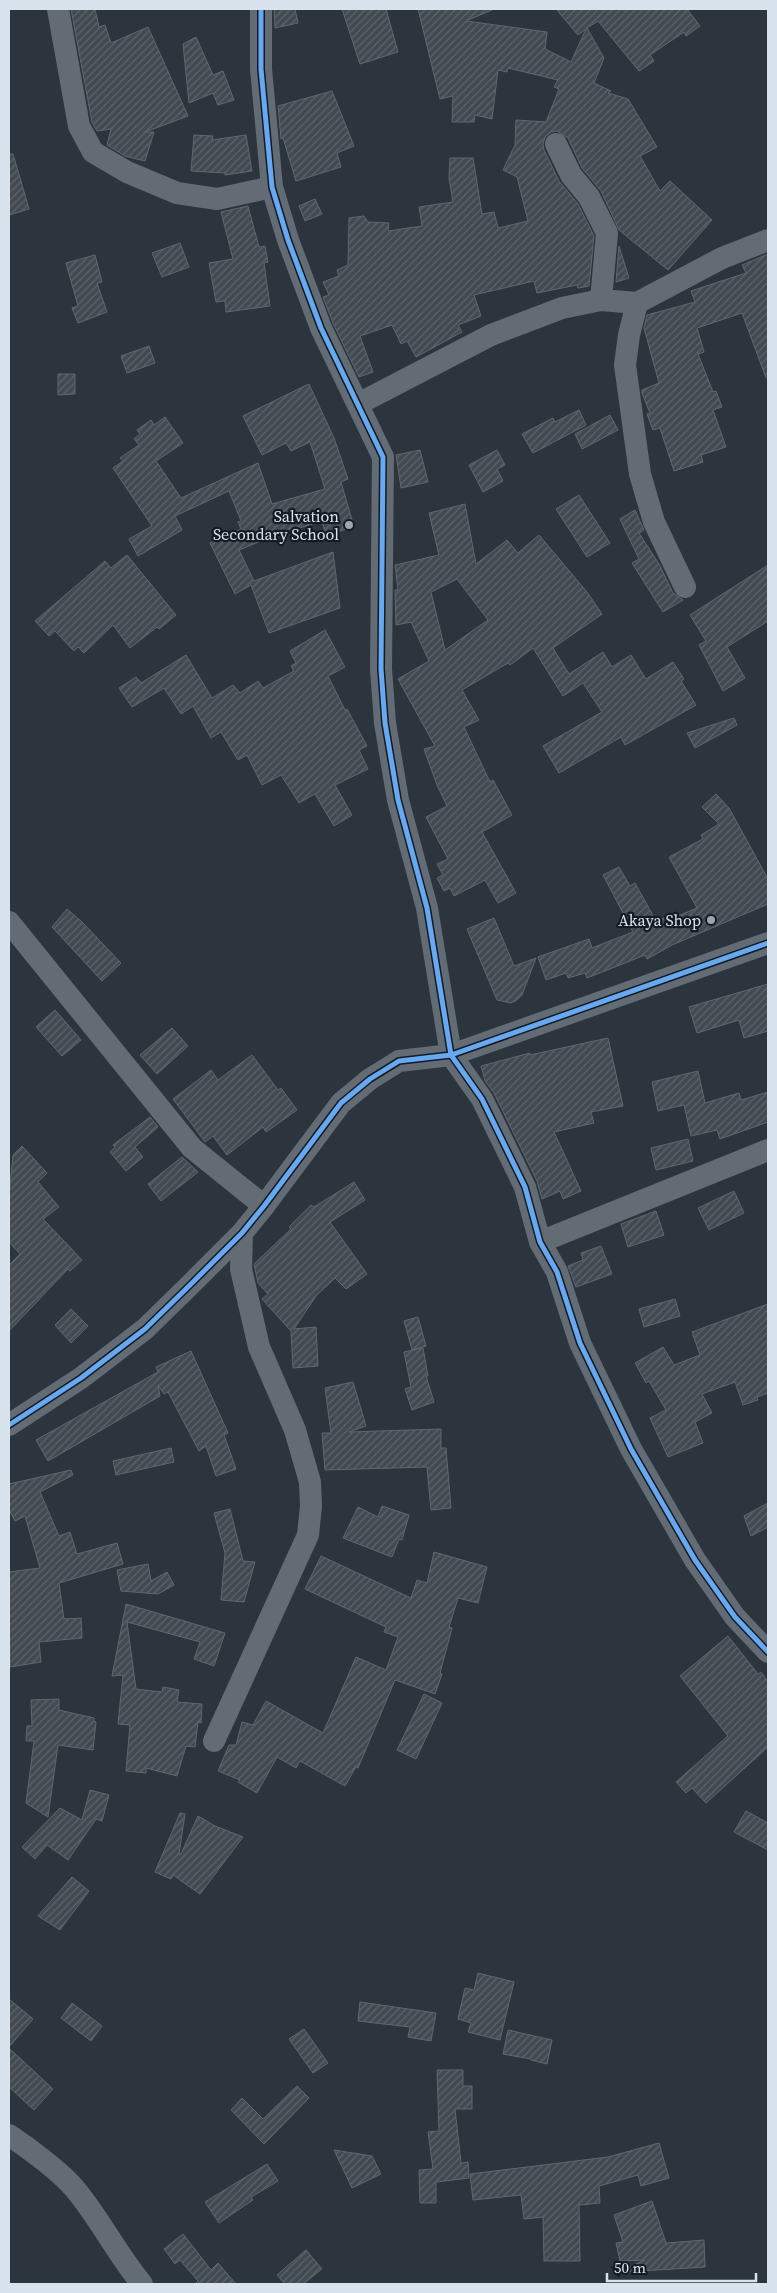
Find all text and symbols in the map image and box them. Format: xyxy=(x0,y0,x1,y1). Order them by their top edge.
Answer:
place label: Salvation Secondary School xyxy=(213,505,339,545)
marker: Salvation Secondary School xyxy=(343,519,355,531)
place label: Akaya Shop xyxy=(618,909,701,931)
marker: Akaya Shop xyxy=(705,914,717,926)
scale bar xyxy=(607,2250,756,2282)
text: 50 m xyxy=(614,2257,646,2278)

